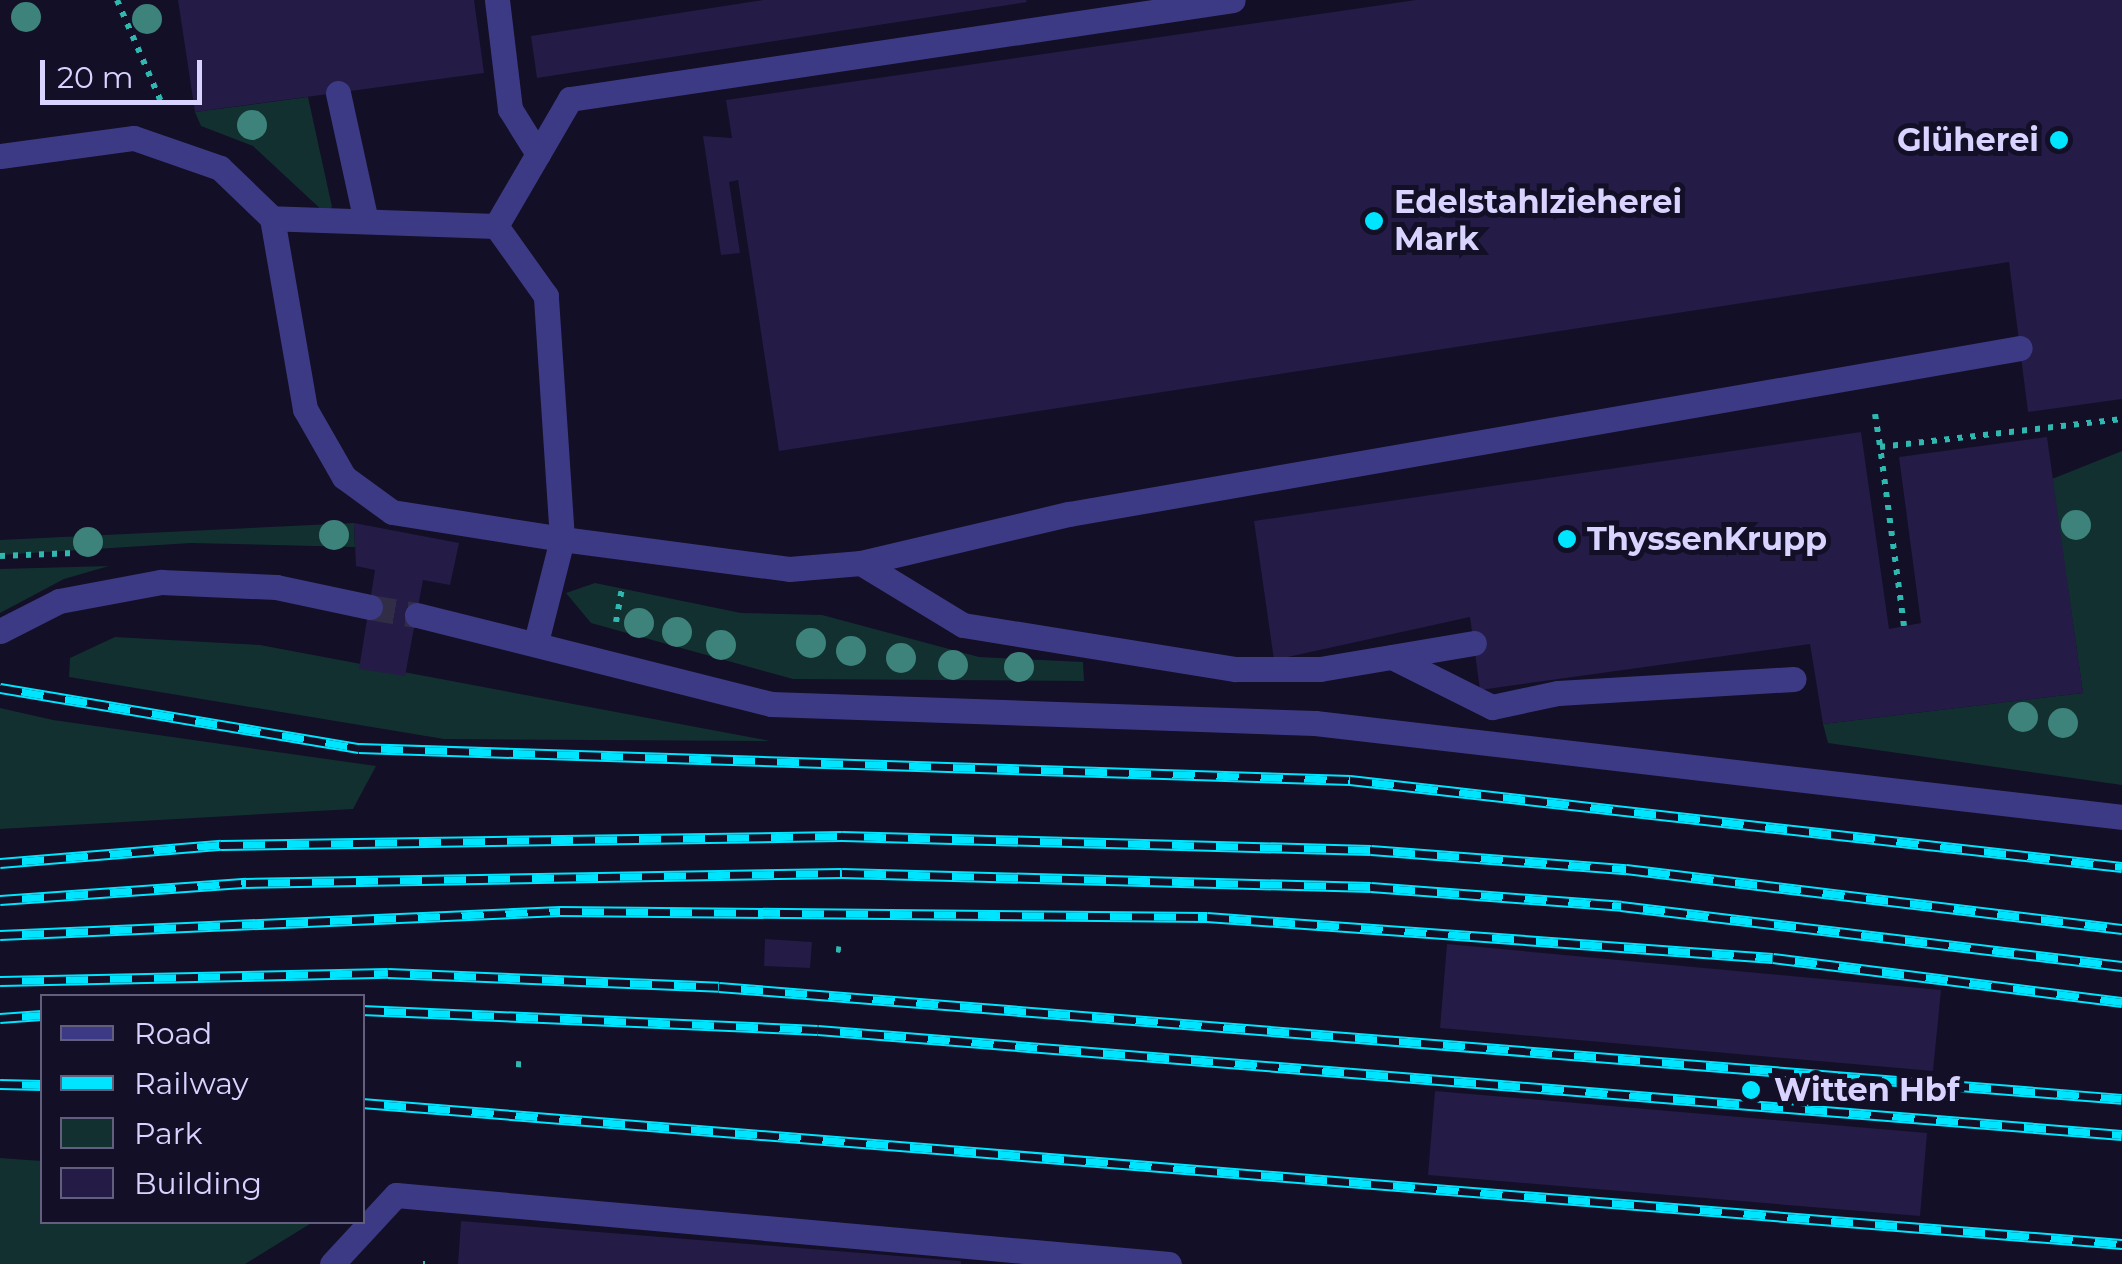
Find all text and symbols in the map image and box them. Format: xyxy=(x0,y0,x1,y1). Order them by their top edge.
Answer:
scale bar xyxy=(45,40,208,102)
text: 20 m xyxy=(57,59,134,96)
place label: Glüherei xyxy=(1897,121,2039,159)
marker: Glüherei xyxy=(2048,129,2070,151)
place label: Edelstahlzieherei Mark xyxy=(1394,184,1682,259)
marker: Edelstahlzieherei Mark xyxy=(1363,210,1385,232)
place label: ThyssenKrupp xyxy=(1587,520,1827,558)
marker: ThyssenKrupp xyxy=(1556,528,1578,550)
legend xyxy=(40,994,365,1224)
text: Road xyxy=(134,1015,212,1052)
text: Railway xyxy=(134,1065,249,1102)
place label: Witten Hbf xyxy=(1774,1071,1959,1109)
marker: Witten Hbf xyxy=(1738,1077,1764,1103)
text: Park xyxy=(134,1115,203,1152)
text: Building xyxy=(134,1165,262,1202)

